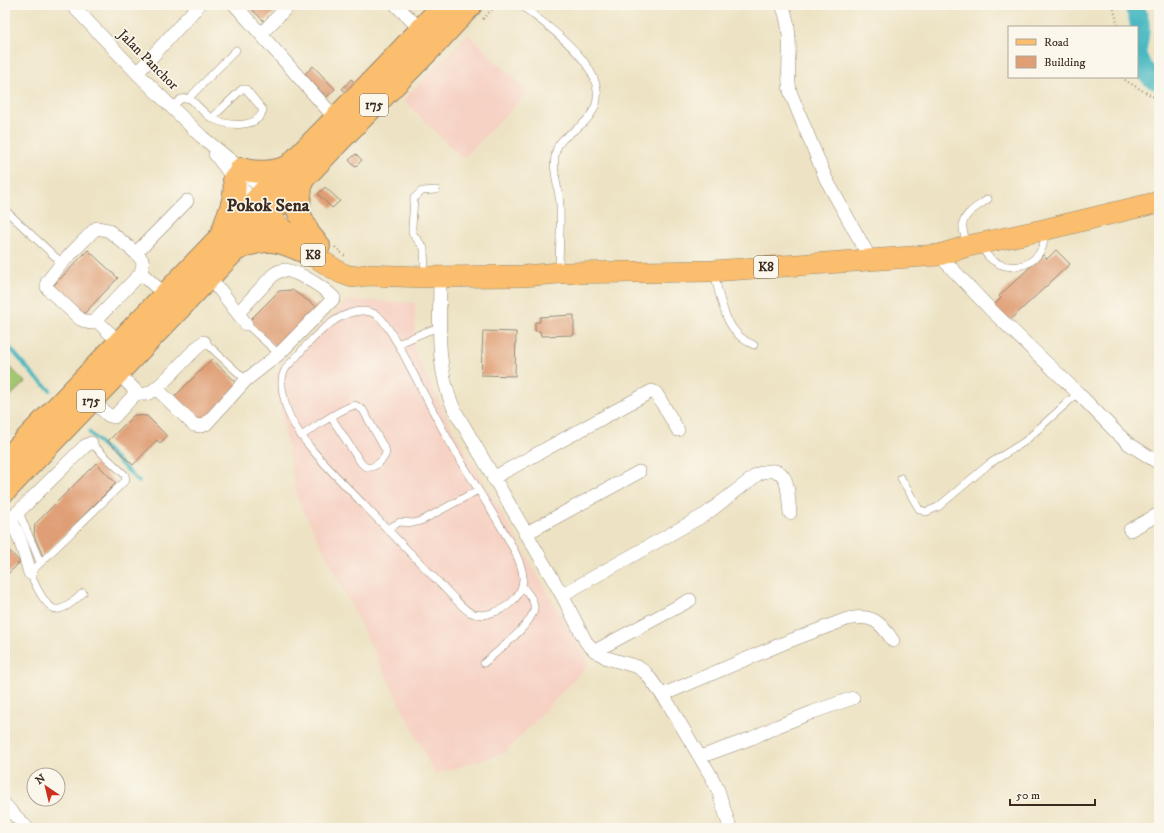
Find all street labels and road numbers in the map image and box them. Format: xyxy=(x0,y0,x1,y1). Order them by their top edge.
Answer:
street label: Jalan Panchor xyxy=(113,25,183,95)
road number: 175 xyxy=(360,94,388,116)
road number: K8 xyxy=(301,244,325,266)
road number: K8 xyxy=(754,256,778,278)
road number: 175 xyxy=(77,390,105,412)

